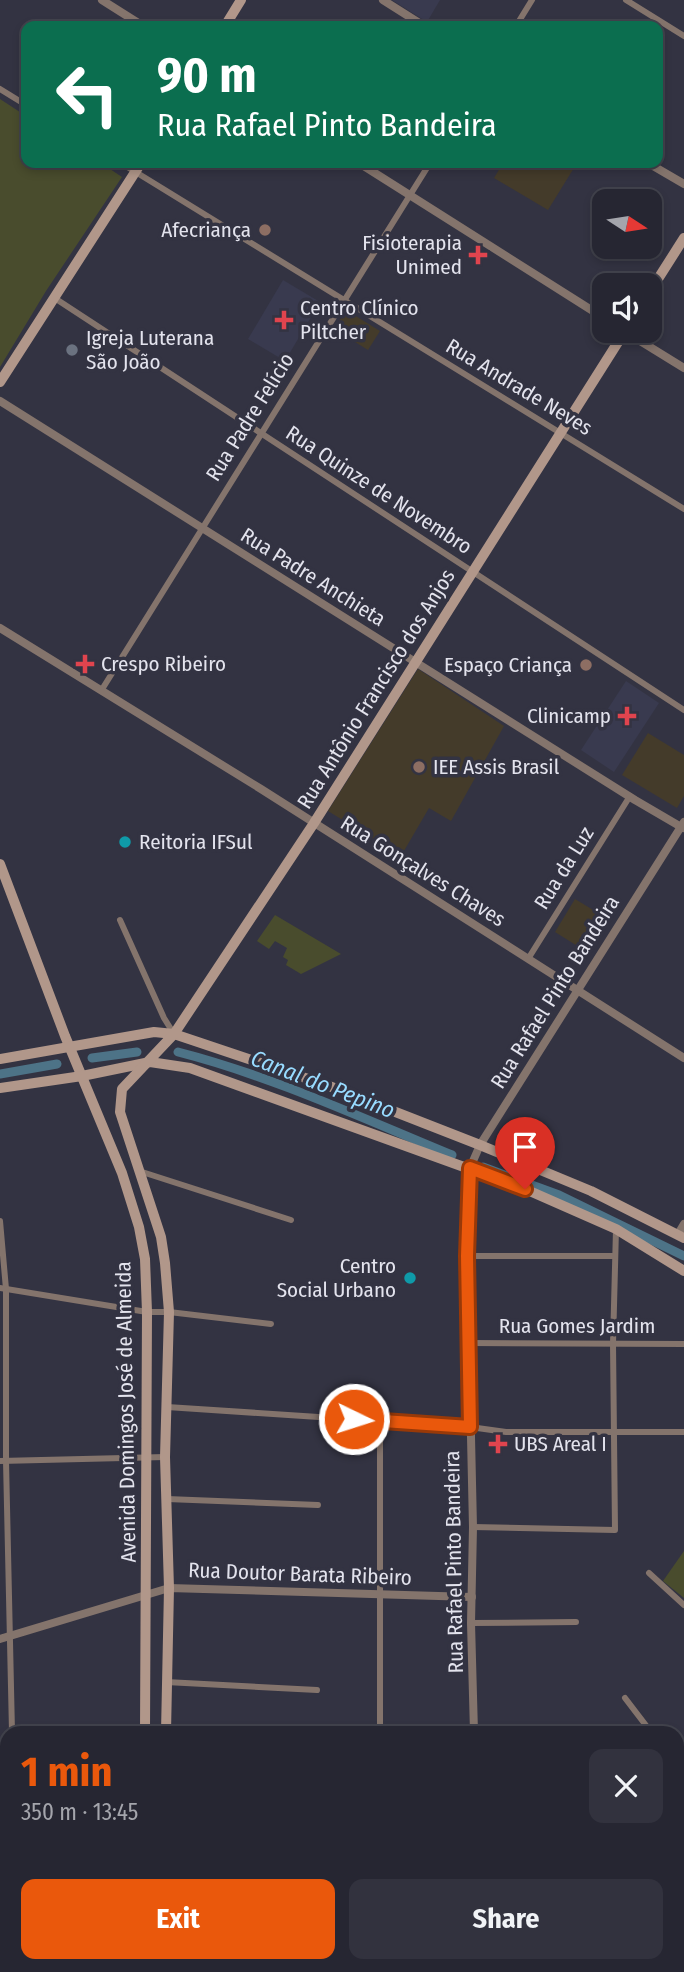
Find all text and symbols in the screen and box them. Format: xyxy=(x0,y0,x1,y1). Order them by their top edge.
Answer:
text: 90 m xyxy=(157,46,257,105)
icon: left xyxy=(42,49,133,140)
text: Rua Rafael Pinto Bandeira xyxy=(157,106,497,144)
north arrow xyxy=(592,189,662,259)
map controls xyxy=(592,189,662,343)
place label: Afecriança xyxy=(161,217,251,243)
marker: Afecriança xyxy=(257,222,273,238)
place label: Fisioterapia Unimed xyxy=(362,230,462,280)
marker: Fisioterapia Unimed xyxy=(468,245,488,265)
button: sound xyxy=(592,273,662,343)
place label: Centro Clínico Piltcher xyxy=(300,295,419,345)
marker: Centro Clínico Piltcher xyxy=(274,310,294,330)
place label: Igreja Luterana São João xyxy=(86,325,214,375)
street label: Rua Andrade Neves xyxy=(441,333,597,441)
marker: Igreja Luterana São João xyxy=(64,342,80,358)
street label: Rua Padre Felício xyxy=(200,348,300,486)
street label: Rua Quinze de Novembro xyxy=(281,420,477,560)
street label: Rua Padre Anchieta xyxy=(236,522,390,632)
street label: Rua Antônio Francisco dos Anjos xyxy=(291,564,461,814)
place label: Crespo Ribeiro xyxy=(101,651,226,677)
place label: Espaço Criança xyxy=(444,652,572,678)
marker: Crespo Ribeiro xyxy=(75,654,95,674)
marker: Espaço Criança xyxy=(578,657,594,673)
place label: Clinicamp xyxy=(527,703,611,729)
marker: Clinicamp xyxy=(617,706,637,726)
place label: IEE Assis Brasil xyxy=(433,754,560,780)
marker: IEE Assis Brasil xyxy=(411,759,427,775)
street label: Rua Gonçalves Chaves xyxy=(336,810,510,932)
street label: Rua da Luz xyxy=(528,822,600,914)
place label: Reitoria IFSul xyxy=(139,829,253,855)
marker: Reitoria IFSul xyxy=(117,834,133,850)
street label: Rua Rafael Pinto Bandeira xyxy=(485,891,625,1093)
water label: Canal do Pepino xyxy=(247,1044,399,1124)
pin xyxy=(495,1117,555,1189)
icon: arrive xyxy=(506,1128,544,1166)
place label: Centro Social Urbano xyxy=(277,1253,396,1303)
street label: Avenida Domingos José de Almeida xyxy=(110,1261,142,1563)
marker: Centro Social Urbano xyxy=(402,1270,418,1286)
street label: Rua Gomes Jardim xyxy=(499,1313,655,1339)
position arrow xyxy=(317,1382,391,1456)
place label: UBS Areal I xyxy=(514,1431,607,1457)
marker: UBS Areal I xyxy=(488,1434,508,1454)
street label: Rua Rafael Pinto Bandeira xyxy=(439,1450,469,1674)
street label: Rua Doutor Barata Ribeiro xyxy=(188,1557,412,1591)
text: 1 min xyxy=(21,1747,112,1797)
button: close xyxy=(589,1749,663,1823)
text: 350 m · 13:45 xyxy=(21,1798,138,1826)
button: Exit xyxy=(21,1879,335,1959)
button: Share xyxy=(349,1879,663,1959)

